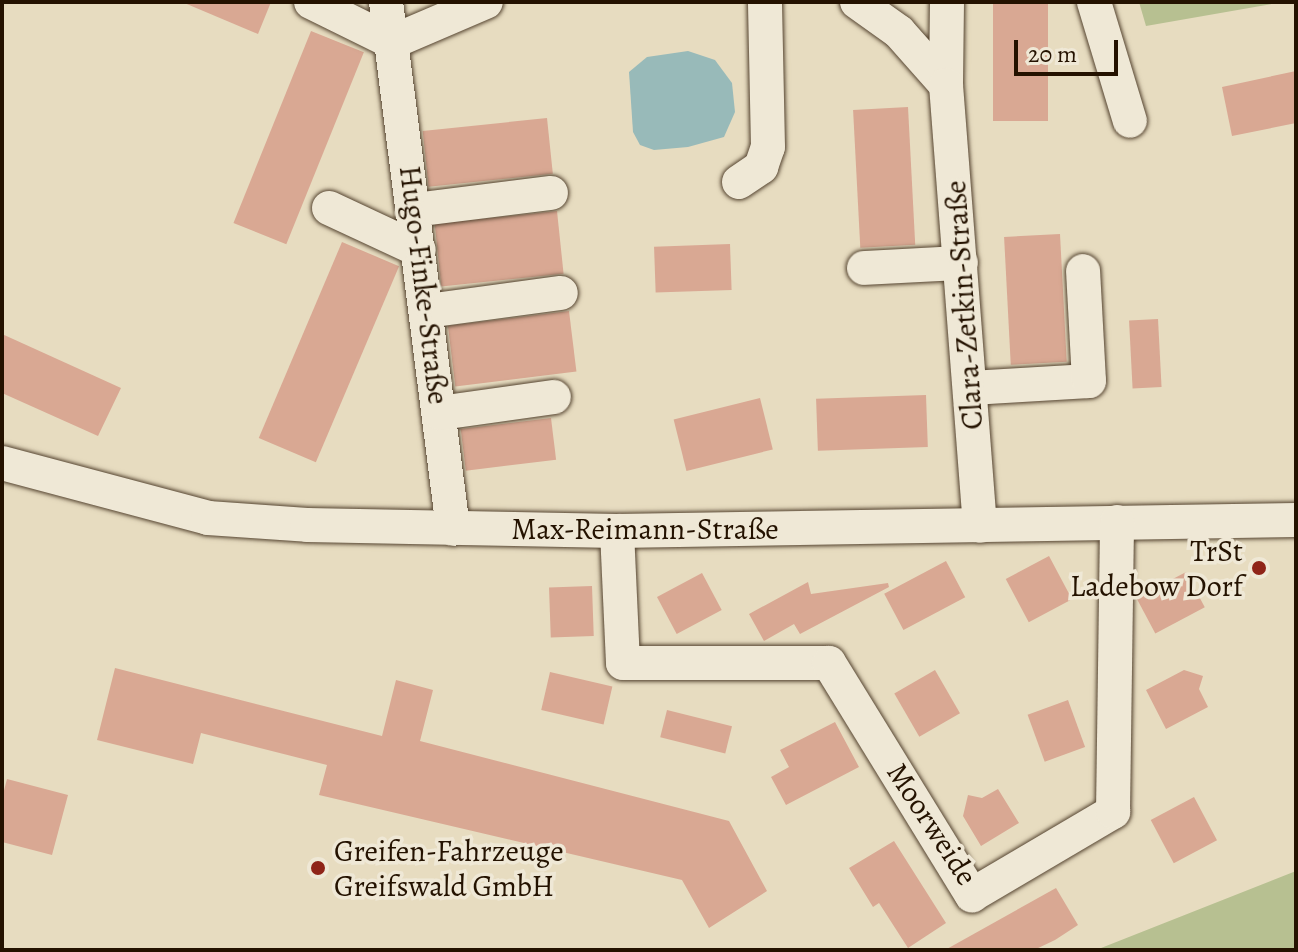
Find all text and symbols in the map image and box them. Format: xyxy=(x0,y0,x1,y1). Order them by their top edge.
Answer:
scale bar xyxy=(1018,24,1122,74)
text: 20 m xyxy=(1028,38,1077,70)
street label: Hugo-Finke-Straße xyxy=(391,164,457,406)
street label: Clara-Zetkin-Straße xyxy=(937,179,991,431)
street label: Max-Reimann-Straße xyxy=(511,511,779,547)
place label: TrSt Ladebow Dorf xyxy=(1070,533,1243,604)
marker: TrSt Ladebow Dorf xyxy=(1250,559,1268,577)
street label: Moorweide xyxy=(879,756,985,892)
place label: Greifen-Fahrzeuge Greifswald GmbH xyxy=(334,833,564,904)
marker: Greifen-Fahrzeuge Greifswald GmbH xyxy=(309,859,327,877)

